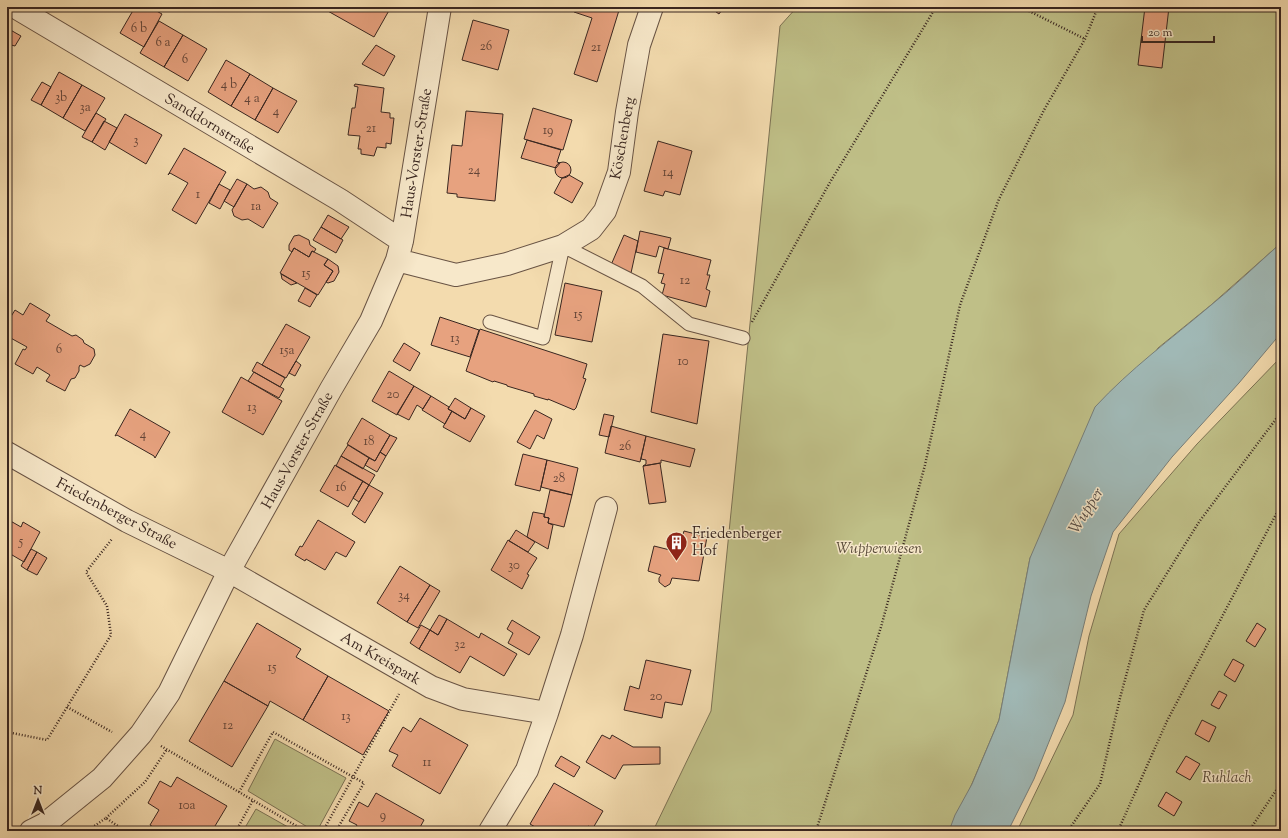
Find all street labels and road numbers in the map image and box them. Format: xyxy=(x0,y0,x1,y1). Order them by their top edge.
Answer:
street label: Haus-Vorster-Straße xyxy=(397,87,438,220)
street label: Sanddornstraße xyxy=(160,89,259,160)
street label: Köschenberg xyxy=(606,95,641,181)
street label: Haus-Vorster-Straße xyxy=(257,388,339,513)
street label: Friedenberger Straße xyxy=(52,474,181,555)
street label: Am Kreispark xyxy=(336,628,424,691)

